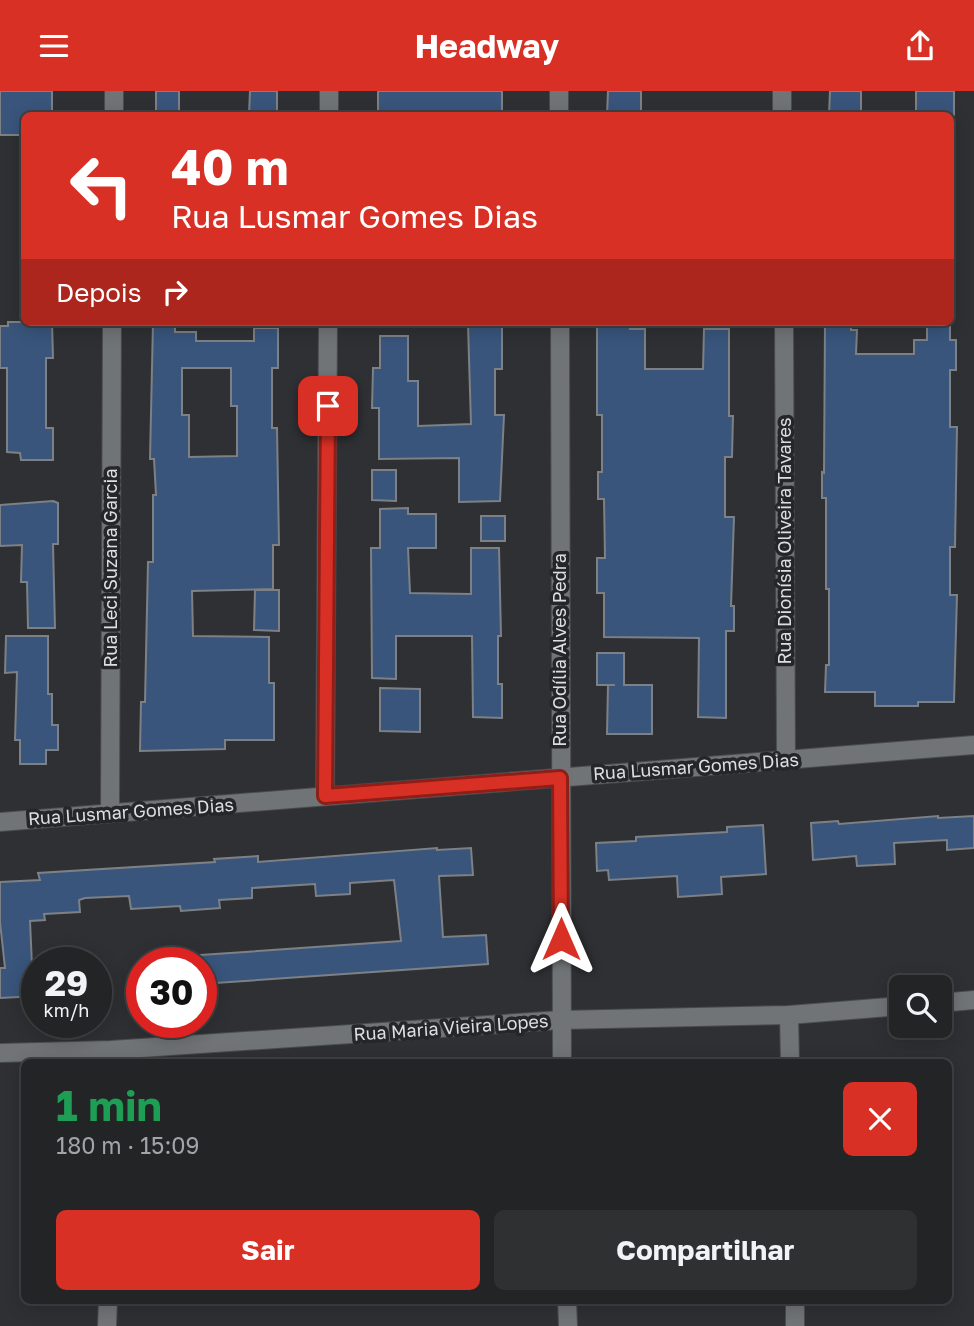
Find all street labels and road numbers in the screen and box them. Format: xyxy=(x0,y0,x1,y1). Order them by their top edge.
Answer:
street label: Rua Dionísia Oliveira Tavares xyxy=(773,418,795,664)
street label: Rua Leci Suzana Garcia xyxy=(99,468,121,668)
street label: Rua Odília Alves Pedra xyxy=(548,553,570,747)
street label: Rua Lusmar Gomes Dias xyxy=(592,748,800,784)
street label: Rua Lusmar Gomes Dias xyxy=(27,793,235,829)
street label: Rua Maria Vieira Lopes xyxy=(353,1009,549,1045)

